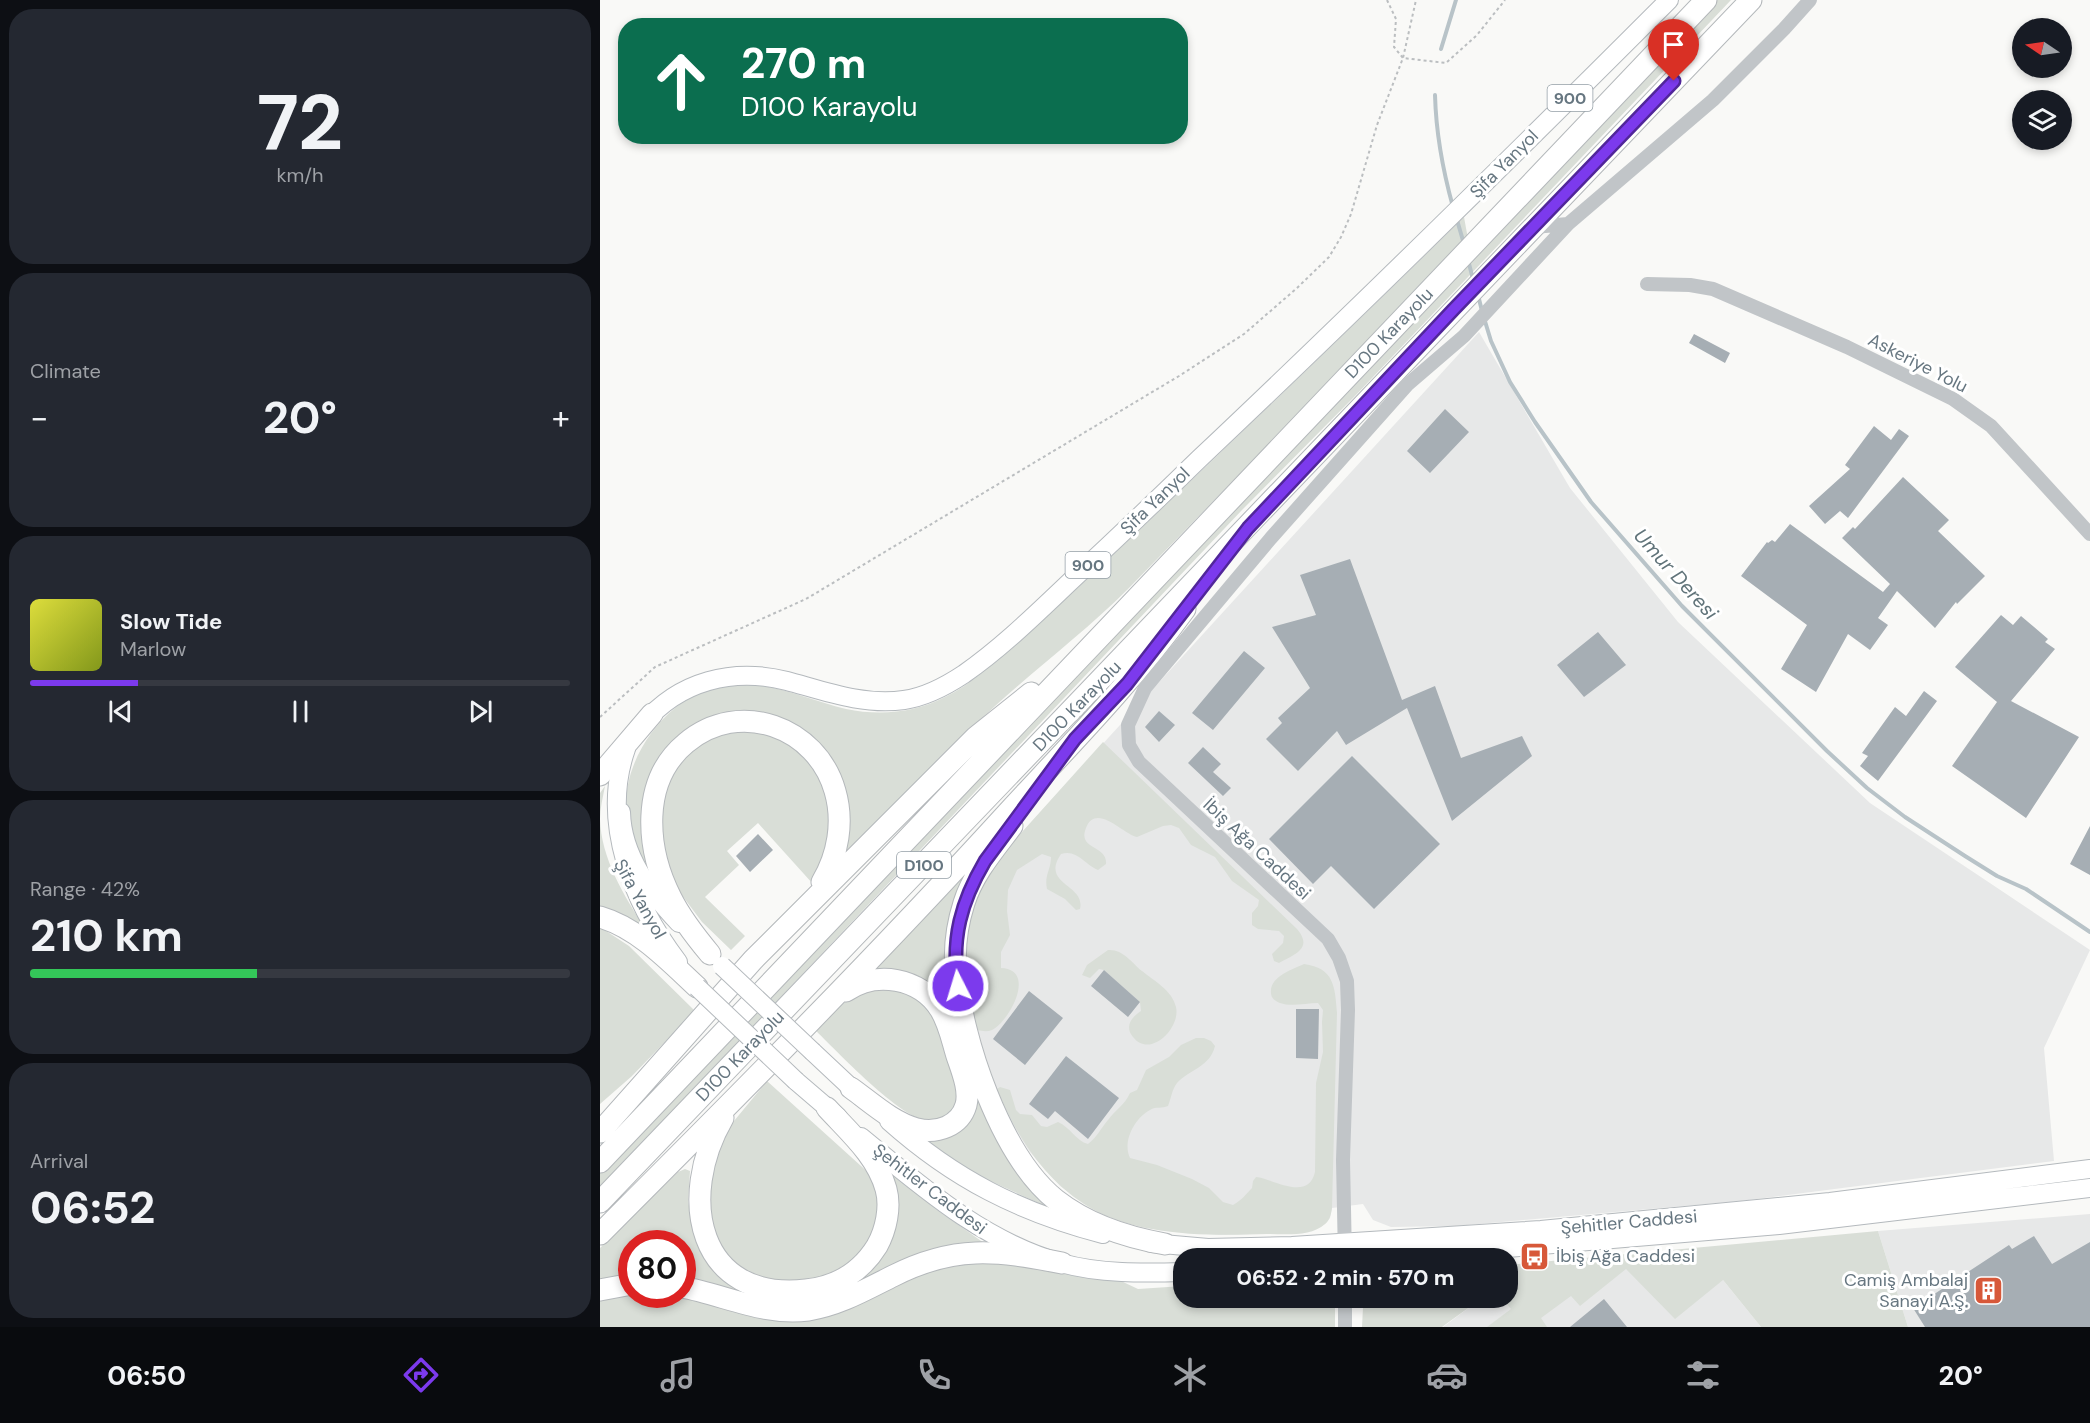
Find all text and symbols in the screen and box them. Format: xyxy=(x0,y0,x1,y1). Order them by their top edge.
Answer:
north arrow xyxy=(2012,18,2072,78)
map controls xyxy=(2012,18,2072,150)
pin xyxy=(1648,19,1699,81)
icon: arrive xyxy=(1657,28,1690,61)
text: 270 m xyxy=(741,36,866,91)
icon: ahead xyxy=(642,42,720,120)
text: 72 xyxy=(257,72,343,173)
road number: 900 xyxy=(1548,85,1592,111)
text: D100 Karayolu xyxy=(741,89,918,124)
button: layers xyxy=(2012,90,2072,150)
street label: Şifa Yanyol xyxy=(1464,124,1544,204)
text: km/h xyxy=(276,162,324,188)
street label: D100 Karayolu xyxy=(1339,282,1439,384)
street label: Askeriye Yolu xyxy=(1864,328,1972,398)
text: Climate xyxy=(30,358,101,384)
text: 20° xyxy=(263,388,337,447)
text: − xyxy=(30,396,48,439)
text: + xyxy=(552,396,570,439)
street label: Şifa Yanyol xyxy=(1115,462,1195,540)
water label: Umur Deresi xyxy=(1628,523,1725,626)
road number: 900 xyxy=(1066,552,1110,578)
text: Slow Tide xyxy=(120,607,222,636)
text: Marlow xyxy=(120,636,186,662)
street label: D100 Karayolu xyxy=(1027,655,1127,757)
icon: previous xyxy=(104,695,137,728)
icon: pause xyxy=(284,695,317,728)
icon: next xyxy=(464,695,497,728)
street label: İbiş Ağa Caddesi xyxy=(1198,793,1316,905)
road number: D100 xyxy=(897,852,951,878)
street label: Şifa Yanyol xyxy=(608,855,672,943)
text: Range · 42% xyxy=(30,876,140,902)
text: 210 km xyxy=(30,906,183,965)
position arrow xyxy=(926,954,990,1018)
street label: D100 Karayolu xyxy=(690,1005,790,1107)
street label: Şehitler Caddesi xyxy=(868,1138,992,1240)
text: Arrival xyxy=(30,1148,88,1174)
text: 06:52 xyxy=(30,1178,155,1237)
street label: Şehitler Caddesi xyxy=(1560,1204,1698,1240)
speed limit sign: 80 xyxy=(618,1230,696,1308)
bus stop icon: İbiş Ağa Caddesi xyxy=(1519,1240,1551,1272)
place label: İbiş Ağa Caddesi xyxy=(1556,1244,1695,1268)
text: 06:52 · 2 min · 570 m xyxy=(1237,1263,1454,1292)
place label: Camiş Ambalaj Sanayi A.Ş. xyxy=(1844,1268,1968,1313)
building icon: Camiş Ambalaj Sanayi A.Ş. xyxy=(1973,1274,2005,1306)
icon: directions xyxy=(400,1354,442,1396)
icon: music xyxy=(657,1354,699,1396)
icon: phone xyxy=(913,1354,955,1396)
icon: climate xyxy=(1169,1354,1211,1396)
icon: car xyxy=(1426,1354,1468,1396)
icon: filters xyxy=(1682,1354,1724,1396)
text: 06:50 xyxy=(107,1358,186,1393)
text: 20° xyxy=(1938,1358,1983,1393)

